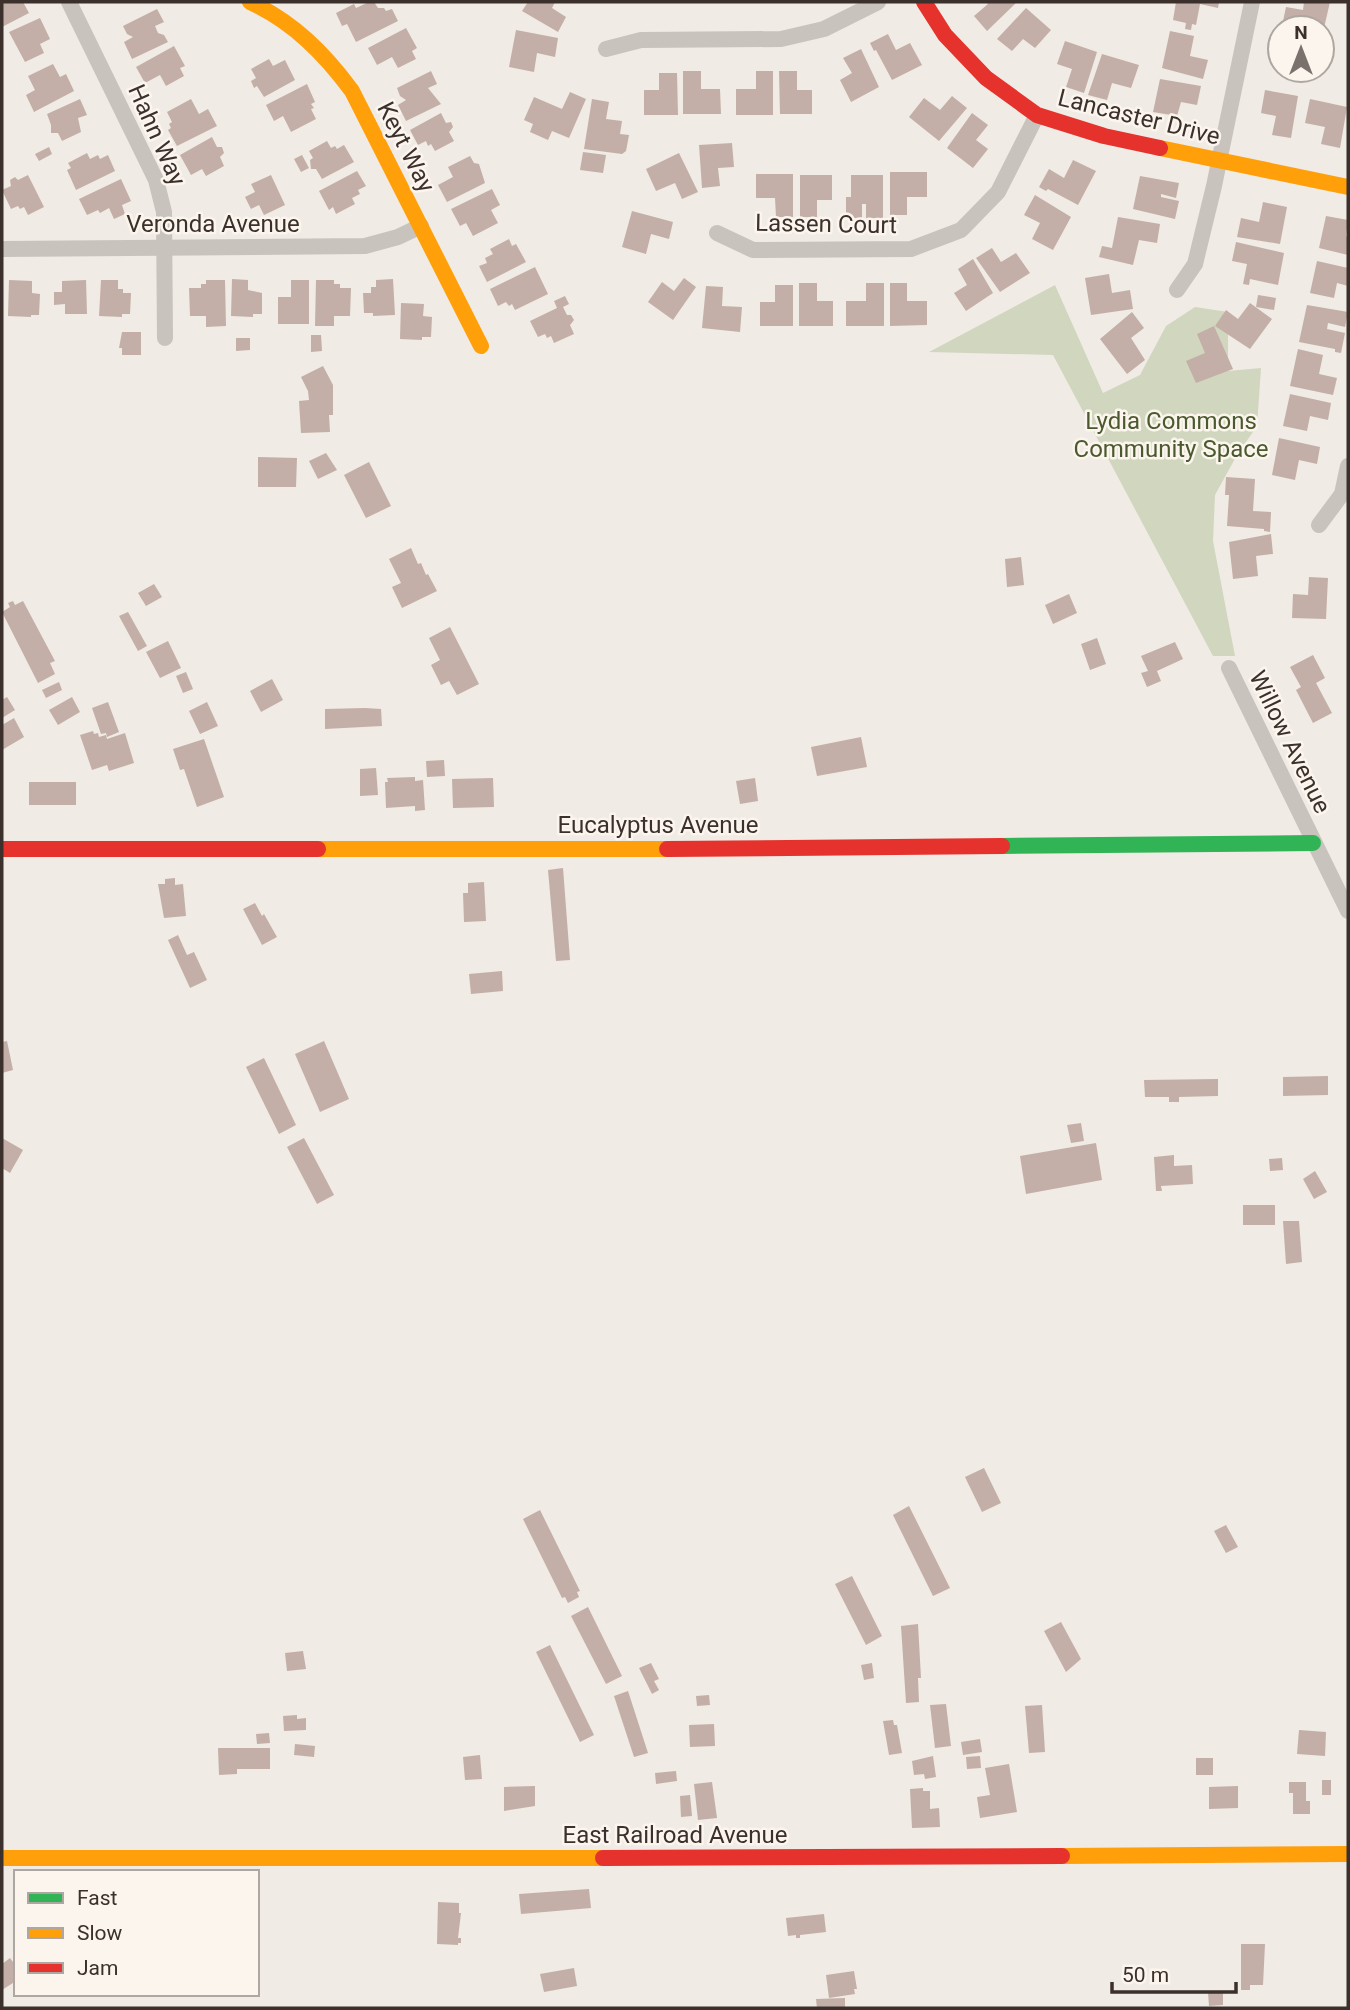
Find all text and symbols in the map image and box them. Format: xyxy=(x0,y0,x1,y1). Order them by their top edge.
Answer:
north arrow xyxy=(1266,14,1336,84)
text: N xyxy=(1294,21,1308,44)
street label: Hahn Way xyxy=(122,80,192,190)
street label: Lancaster Drive xyxy=(1055,83,1223,151)
street label: Keyt Way xyxy=(371,97,441,197)
street label: Lassen Court xyxy=(755,209,897,239)
street label: Veronda Avenue xyxy=(126,210,300,238)
park label: Lydia Commons Community Space xyxy=(1074,407,1268,463)
street label: Willow Avenue xyxy=(1243,666,1337,818)
street label: Eucalyptus Avenue xyxy=(558,811,758,839)
street label: East Railroad Avenue xyxy=(562,1821,788,1849)
legend xyxy=(14,1870,259,1996)
text: Fast xyxy=(77,1886,118,1910)
text: Slow xyxy=(77,1921,123,1945)
scale bar xyxy=(1112,1951,1236,1995)
text: Jam xyxy=(77,1956,118,1980)
text: 50 m xyxy=(1122,1963,1169,1987)

